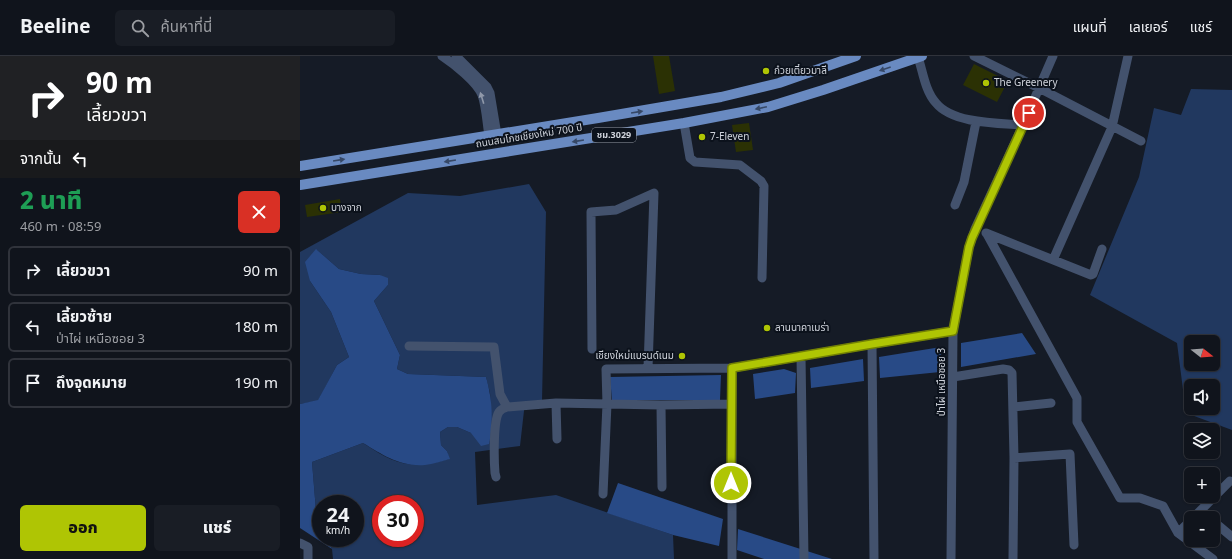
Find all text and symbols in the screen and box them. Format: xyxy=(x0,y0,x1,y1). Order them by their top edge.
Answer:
search box xyxy=(115,10,395,46)
text: Beeline xyxy=(20,13,91,42)
text: ค้นหาที่นี่ xyxy=(161,16,212,39)
icon: search xyxy=(129,17,151,39)
text: แผนที่ xyxy=(1073,17,1107,38)
text: เลเยอร์ xyxy=(1129,17,1168,38)
text: แชร์ xyxy=(1190,17,1212,38)
text: 90 m xyxy=(86,63,153,106)
place label: ก๋วยเตี๋ยวมาลี xyxy=(774,63,827,79)
marker: ก๋วยเตี๋ยวมาลี xyxy=(761,66,771,76)
one-way arrow xyxy=(879,66,891,72)
icon: right xyxy=(20,72,72,124)
place label: The Greenery xyxy=(994,75,1058,91)
marker: The Greenery xyxy=(981,78,991,88)
one-way arrow xyxy=(479,91,485,103)
pin xyxy=(1012,96,1046,130)
text: เลี้ยวขวา xyxy=(86,102,147,129)
icon: arrive xyxy=(1018,102,1040,124)
one-way arrow xyxy=(755,105,767,111)
one-way arrow xyxy=(631,109,643,115)
street label: ถนนสมโภชเชียงใหม่ 700 ปี xyxy=(475,120,583,152)
road number: ชม.3029 xyxy=(592,128,636,142)
place label: 7-Eleven xyxy=(710,129,749,145)
marker: 7-Eleven xyxy=(697,132,707,142)
one-way arrow xyxy=(572,138,584,144)
text: จากนั้น xyxy=(20,148,61,171)
icon: left xyxy=(69,148,91,170)
one-way arrow xyxy=(332,157,345,163)
one-way arrow xyxy=(444,158,456,164)
text: 2 นาที xyxy=(20,184,82,220)
button: close xyxy=(238,191,280,233)
place label: บางจาก xyxy=(331,200,362,216)
marker: บางจาก xyxy=(318,203,328,213)
text: 460 m · 08:59 xyxy=(20,217,101,237)
icon: right xyxy=(22,260,44,282)
text: เลี้ยวขวา xyxy=(56,260,110,283)
text: 90 m xyxy=(243,260,278,283)
text: เลี้ยวซ้าย xyxy=(56,306,112,329)
icon: left xyxy=(22,316,44,338)
text: 180 m xyxy=(234,316,278,339)
place label: ลานนาคาเมร่า xyxy=(775,320,829,336)
marker: ลานนาคาเมร่า xyxy=(762,323,772,333)
text: ป่าไผ่ เหนือซอย 3 xyxy=(56,329,145,349)
north arrow xyxy=(1184,335,1220,371)
map controls xyxy=(1184,335,1220,547)
street label: ป่าไผ่ เหนือซอย 3 xyxy=(934,347,950,416)
place label: เชียงใหม่แบรนด์เนม xyxy=(596,348,674,364)
marker: เชียงใหม่แบรนด์เนม xyxy=(677,351,687,361)
icon: arrive xyxy=(22,372,44,394)
text: ถึงจุดหมาย xyxy=(56,372,127,395)
text: 190 m xyxy=(234,372,278,395)
button: sound xyxy=(1184,379,1220,415)
button: layers xyxy=(1184,423,1220,459)
position arrow xyxy=(710,462,752,504)
button: + xyxy=(1184,467,1220,503)
speed limit sign: 30 xyxy=(372,495,424,547)
text: 24 xyxy=(327,501,349,531)
button: ออก xyxy=(20,505,146,551)
button: แชร์ xyxy=(154,505,280,551)
button: − xyxy=(1184,511,1220,547)
text: km/h xyxy=(326,523,350,539)

